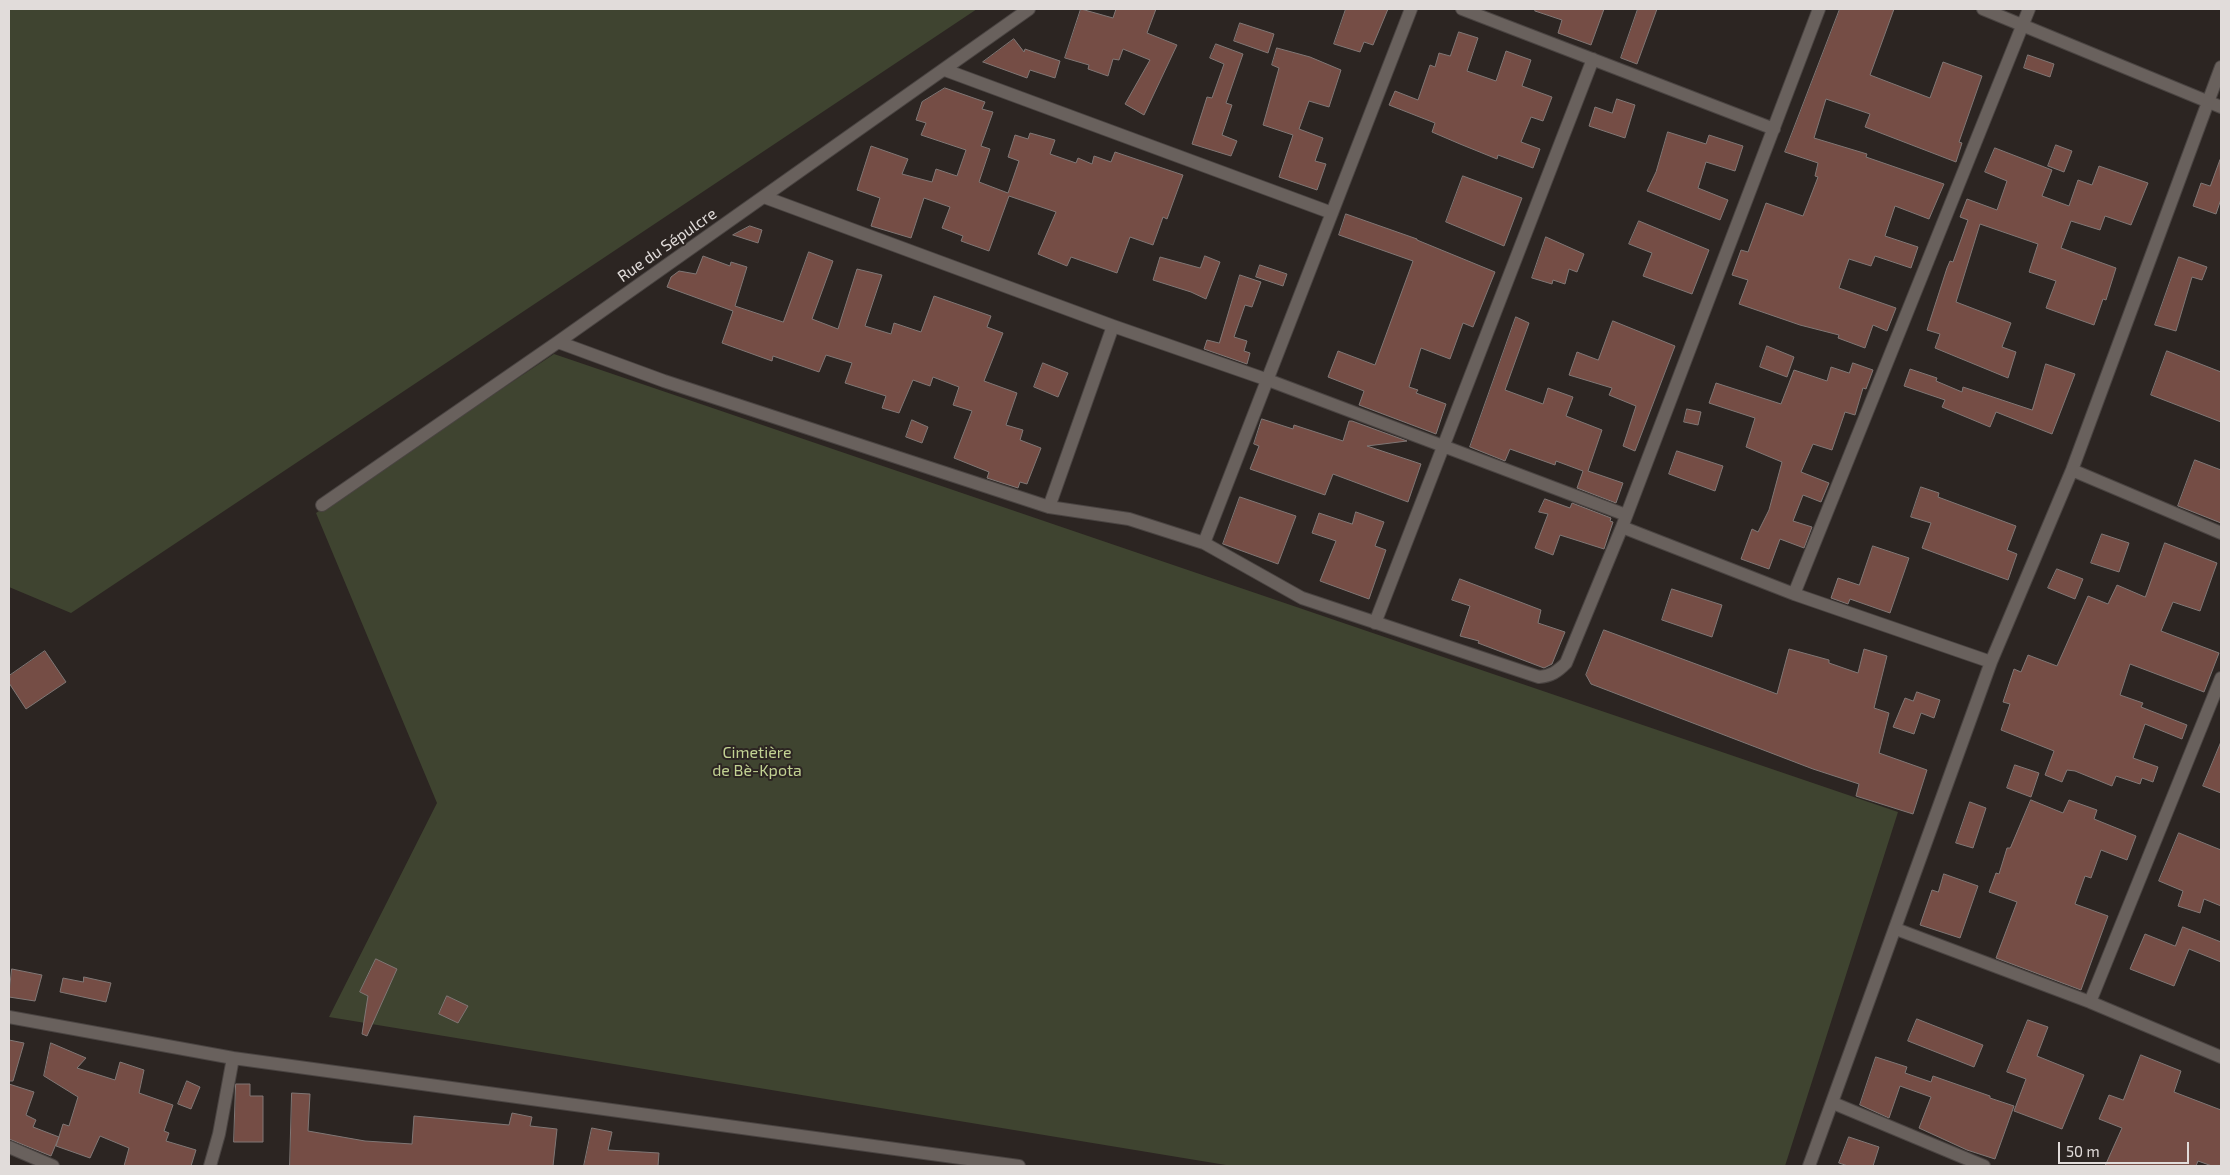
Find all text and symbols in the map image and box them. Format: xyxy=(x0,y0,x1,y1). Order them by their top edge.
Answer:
street label: Rue du Sépulcre xyxy=(614,204,720,286)
park label: Cimetière de Bè-Kpota xyxy=(712,743,802,781)
scale bar xyxy=(2060,1132,2191,1164)
text: 50 m xyxy=(2066,1142,2100,1160)

